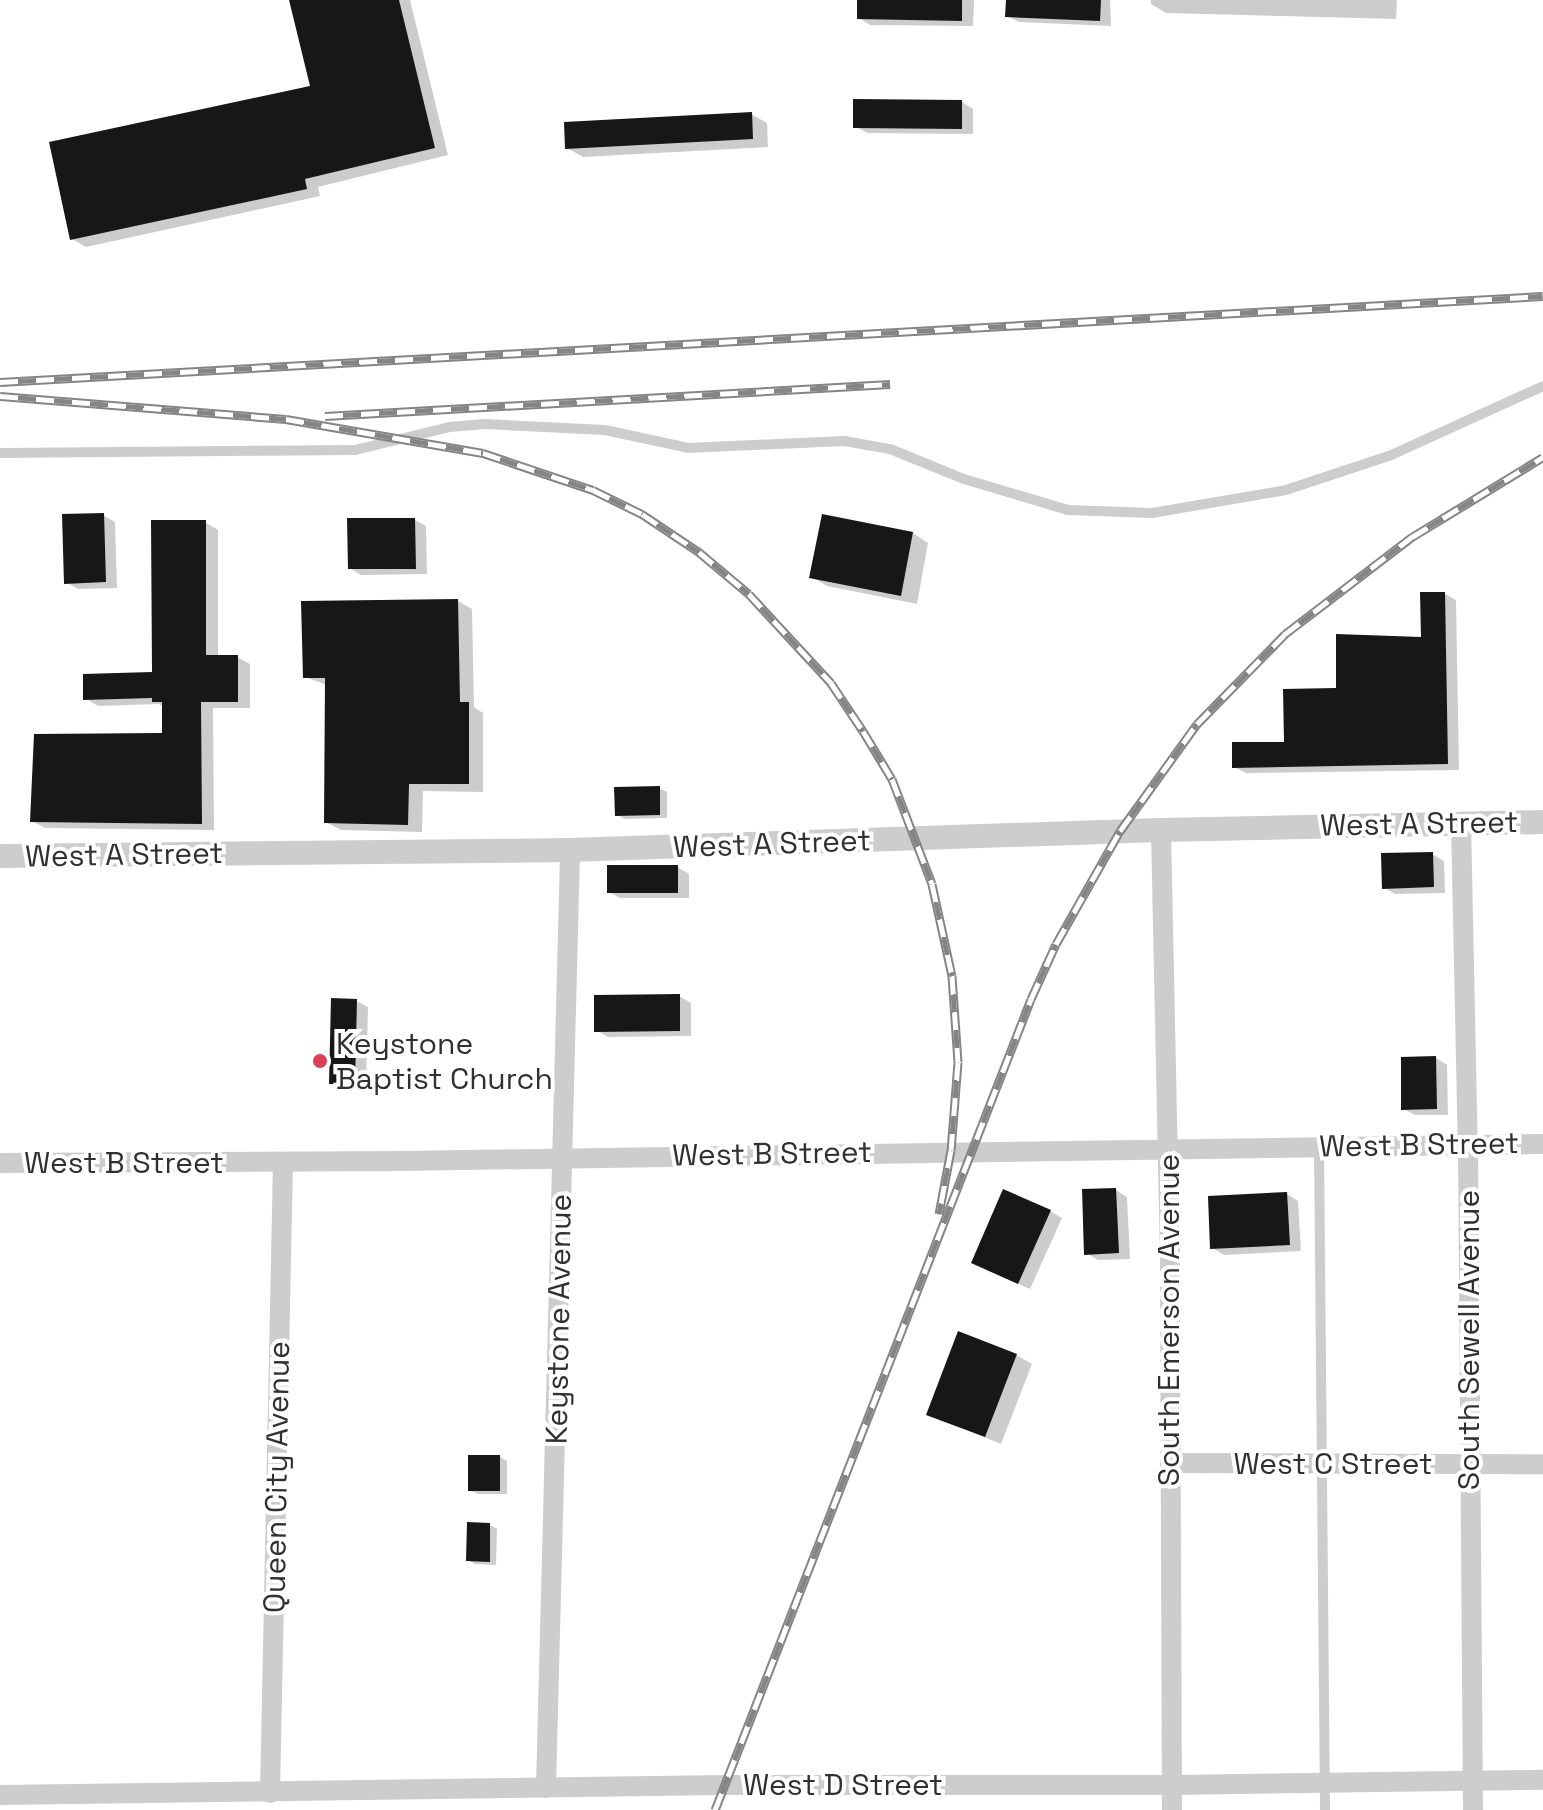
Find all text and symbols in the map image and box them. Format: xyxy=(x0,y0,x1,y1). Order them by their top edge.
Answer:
street label: West A Street xyxy=(1319,804,1519,844)
street label: West A Street xyxy=(672,823,872,865)
street label: West A Street xyxy=(24,835,224,875)
place label: Keystone Baptist Church xyxy=(336,1026,553,1096)
marker: Keystone Baptist Church xyxy=(311,1052,329,1070)
street label: West B Street xyxy=(1319,1125,1519,1165)
street label: West B Street xyxy=(672,1134,872,1174)
street label: West B Street xyxy=(24,1145,224,1181)
street label: South Emerson Avenue xyxy=(1151,1153,1187,1487)
street label: South Sewell Avenue xyxy=(1451,1190,1487,1490)
street label: Keystone Avenue xyxy=(539,1193,579,1445)
street label: Queen City Avenue xyxy=(257,1340,297,1614)
street label: West C Street xyxy=(1233,1446,1433,1482)
street label: West D Street xyxy=(743,1767,943,1803)

